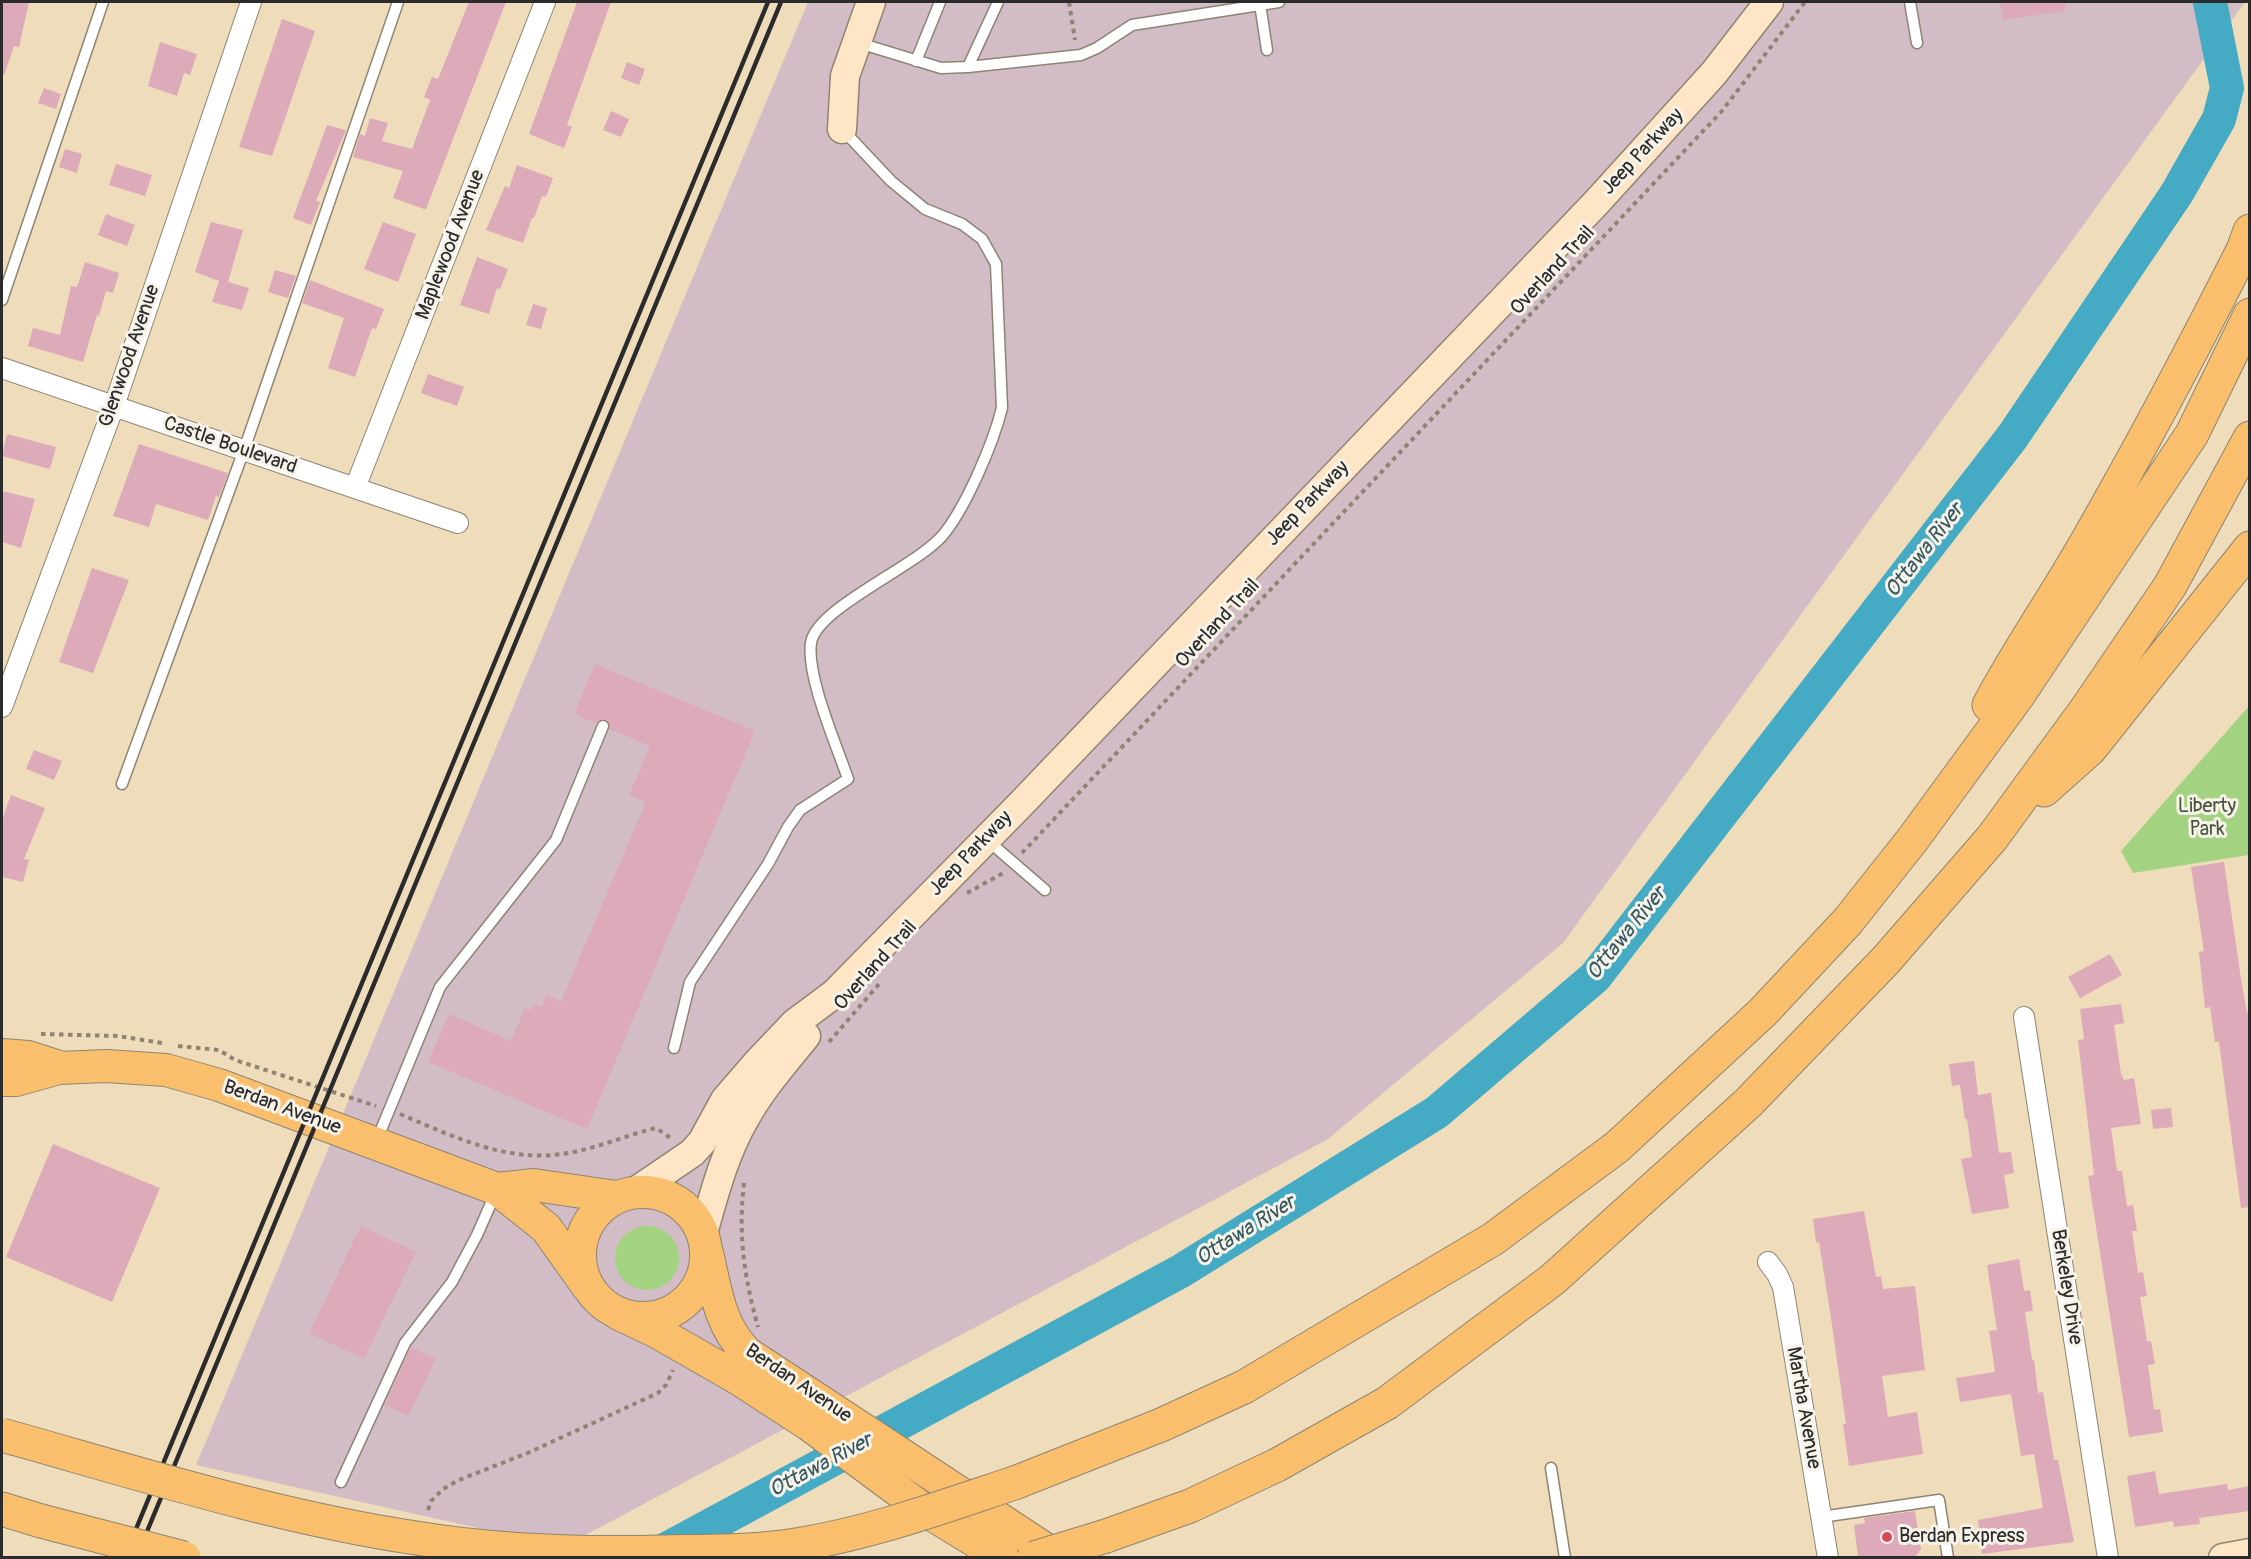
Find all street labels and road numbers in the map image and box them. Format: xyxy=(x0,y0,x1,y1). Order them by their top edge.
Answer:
street label: Jeep Parkway xyxy=(1597,104,1689,200)
street label: Maplewood Avenue xyxy=(411,167,491,323)
street label: Overland Trail xyxy=(1506,222,1600,320)
street label: Glenwood Avenue xyxy=(94,282,166,430)
street label: Castle Boulevard xyxy=(160,412,300,480)
street label: Jeep Parkway xyxy=(1261,456,1355,552)
street label: Overland Trail xyxy=(1171,575,1265,673)
street label: Jeep Parkway xyxy=(924,806,1018,902)
street label: Overland Trail xyxy=(829,916,923,1016)
street label: Berdan Avenue xyxy=(220,1076,344,1140)
street label: Berkeley Drive xyxy=(2045,1227,2087,1347)
street label: Berdan Avenue xyxy=(740,1340,856,1428)
street label: Martha Avenue xyxy=(1780,1345,1826,1471)

